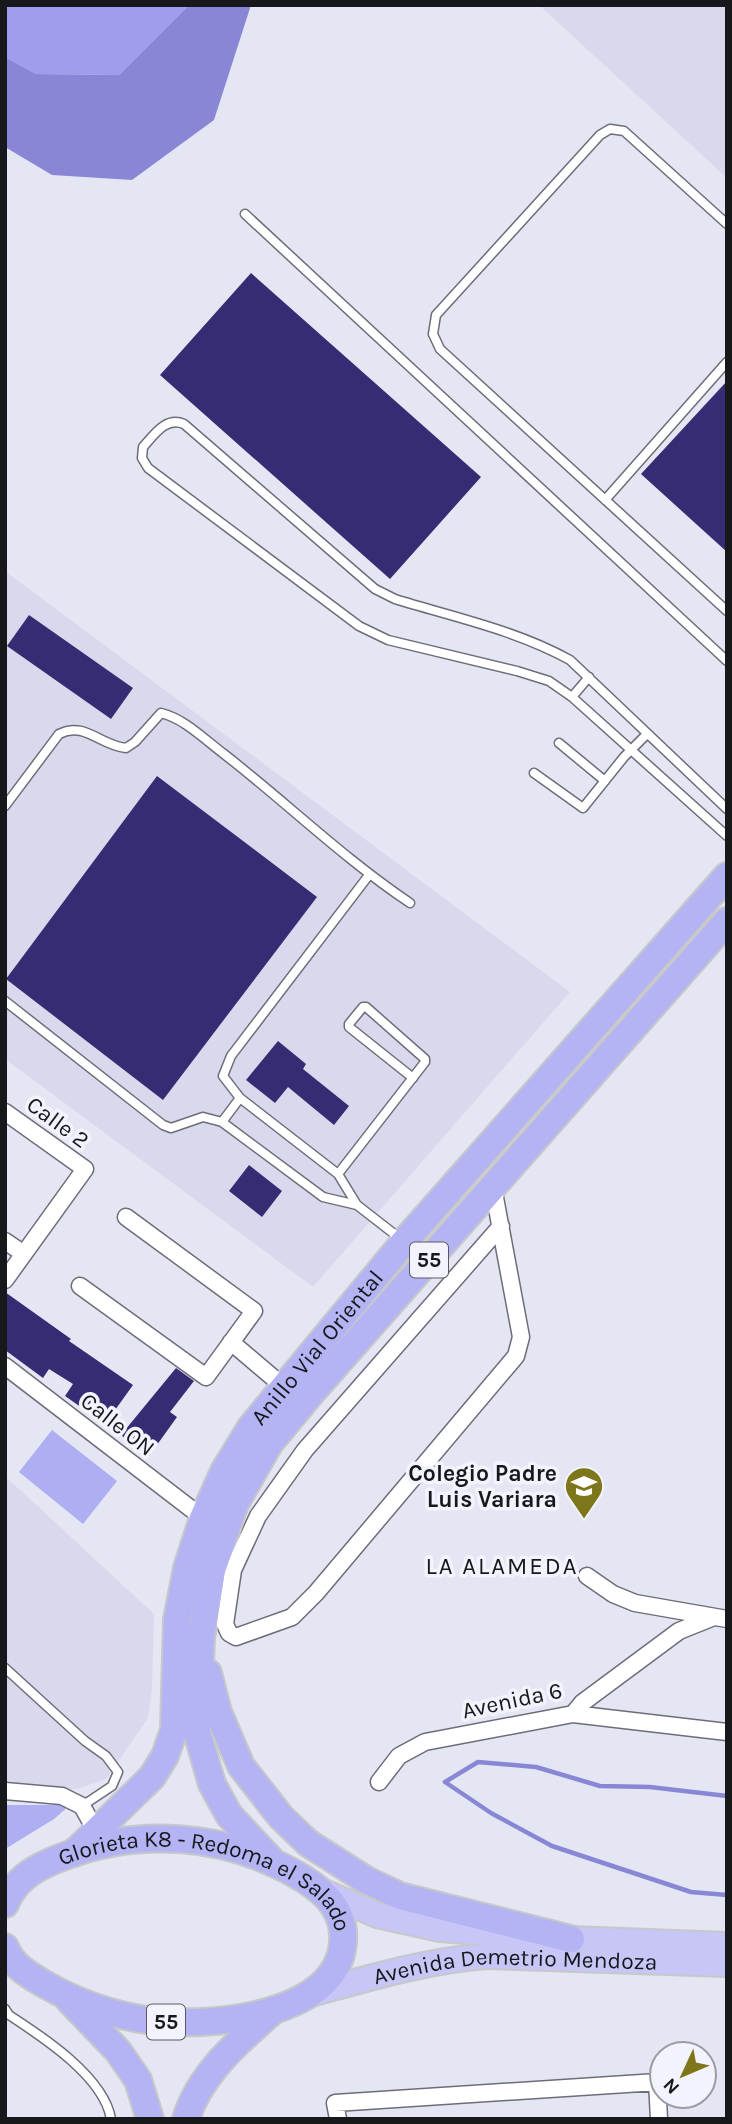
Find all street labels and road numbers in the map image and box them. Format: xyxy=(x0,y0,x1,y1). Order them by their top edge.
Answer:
street label: Calle 2 xyxy=(21,1091,94,1154)
road number: 55 xyxy=(410,1242,448,1278)
street label: Anillo Vial Oriental xyxy=(245,1265,389,1431)
street label: Calle 0N xyxy=(75,1387,160,1462)
street label: Avenida 6 xyxy=(460,1677,565,1724)
street label: Glorieta K8 - Redoma el Salado xyxy=(54,1825,356,1934)
street label: Avenida Demetrio Mendoza xyxy=(370,1943,658,1990)
road number: 55 xyxy=(147,2004,185,2039)

